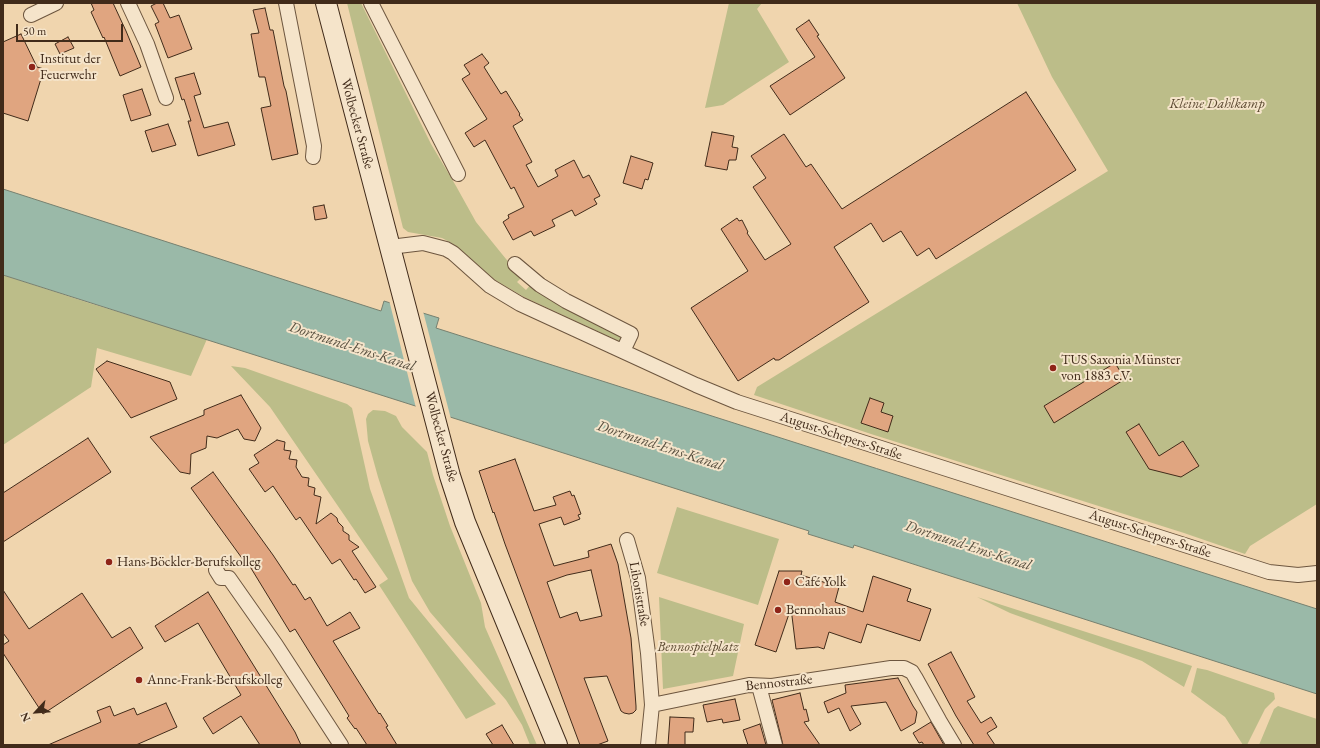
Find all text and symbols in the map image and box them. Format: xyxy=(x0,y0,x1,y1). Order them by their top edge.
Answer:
scale bar xyxy=(18,16,125,42)
text: 50 m xyxy=(23,23,46,39)
place label: Institut der Feuerwehr xyxy=(40,51,101,84)
marker: Institut der Feuerwehr xyxy=(27,62,37,72)
street label: Wolbecker Straße xyxy=(337,77,377,171)
park label: Kleine Dahlkamp xyxy=(1169,96,1265,112)
water label: Dortmund-Ems-Kanal xyxy=(287,318,417,376)
place label: TUS Saxonia Münster von 1883 e.V. xyxy=(1061,352,1180,384)
marker: TUS Saxonia Münster von 1883 e.V. xyxy=(1048,363,1058,373)
street label: Wolbecker Straße xyxy=(421,390,461,484)
street label: August-Schepers-Straße xyxy=(778,408,904,464)
water label: Dortmund-Ems-Kanal xyxy=(595,417,725,475)
street label: August-Schepers-Straße xyxy=(1087,506,1213,562)
water label: Dortmund-Ems-Kanal xyxy=(903,517,1033,575)
place label: Hans-Böckler-Berufskolleg xyxy=(117,554,261,570)
marker: Hans-Böckler-Berufskolleg xyxy=(104,557,114,567)
street label: Liboristraße xyxy=(625,560,653,628)
place label: Café Yolk xyxy=(795,574,846,590)
marker: Café Yolk xyxy=(782,577,792,587)
place label: Bennohaus xyxy=(786,602,846,618)
marker: Bennohaus xyxy=(773,605,783,615)
park label: Bennospielplatz xyxy=(657,639,739,655)
street label: Bennostraße xyxy=(745,671,813,695)
place label: Anne-Frank-Berufskolleg xyxy=(147,672,282,688)
marker: Anne-Frank-Berufskolleg xyxy=(134,675,144,685)
north arrow xyxy=(16,692,56,732)
text: N xyxy=(17,710,33,724)

